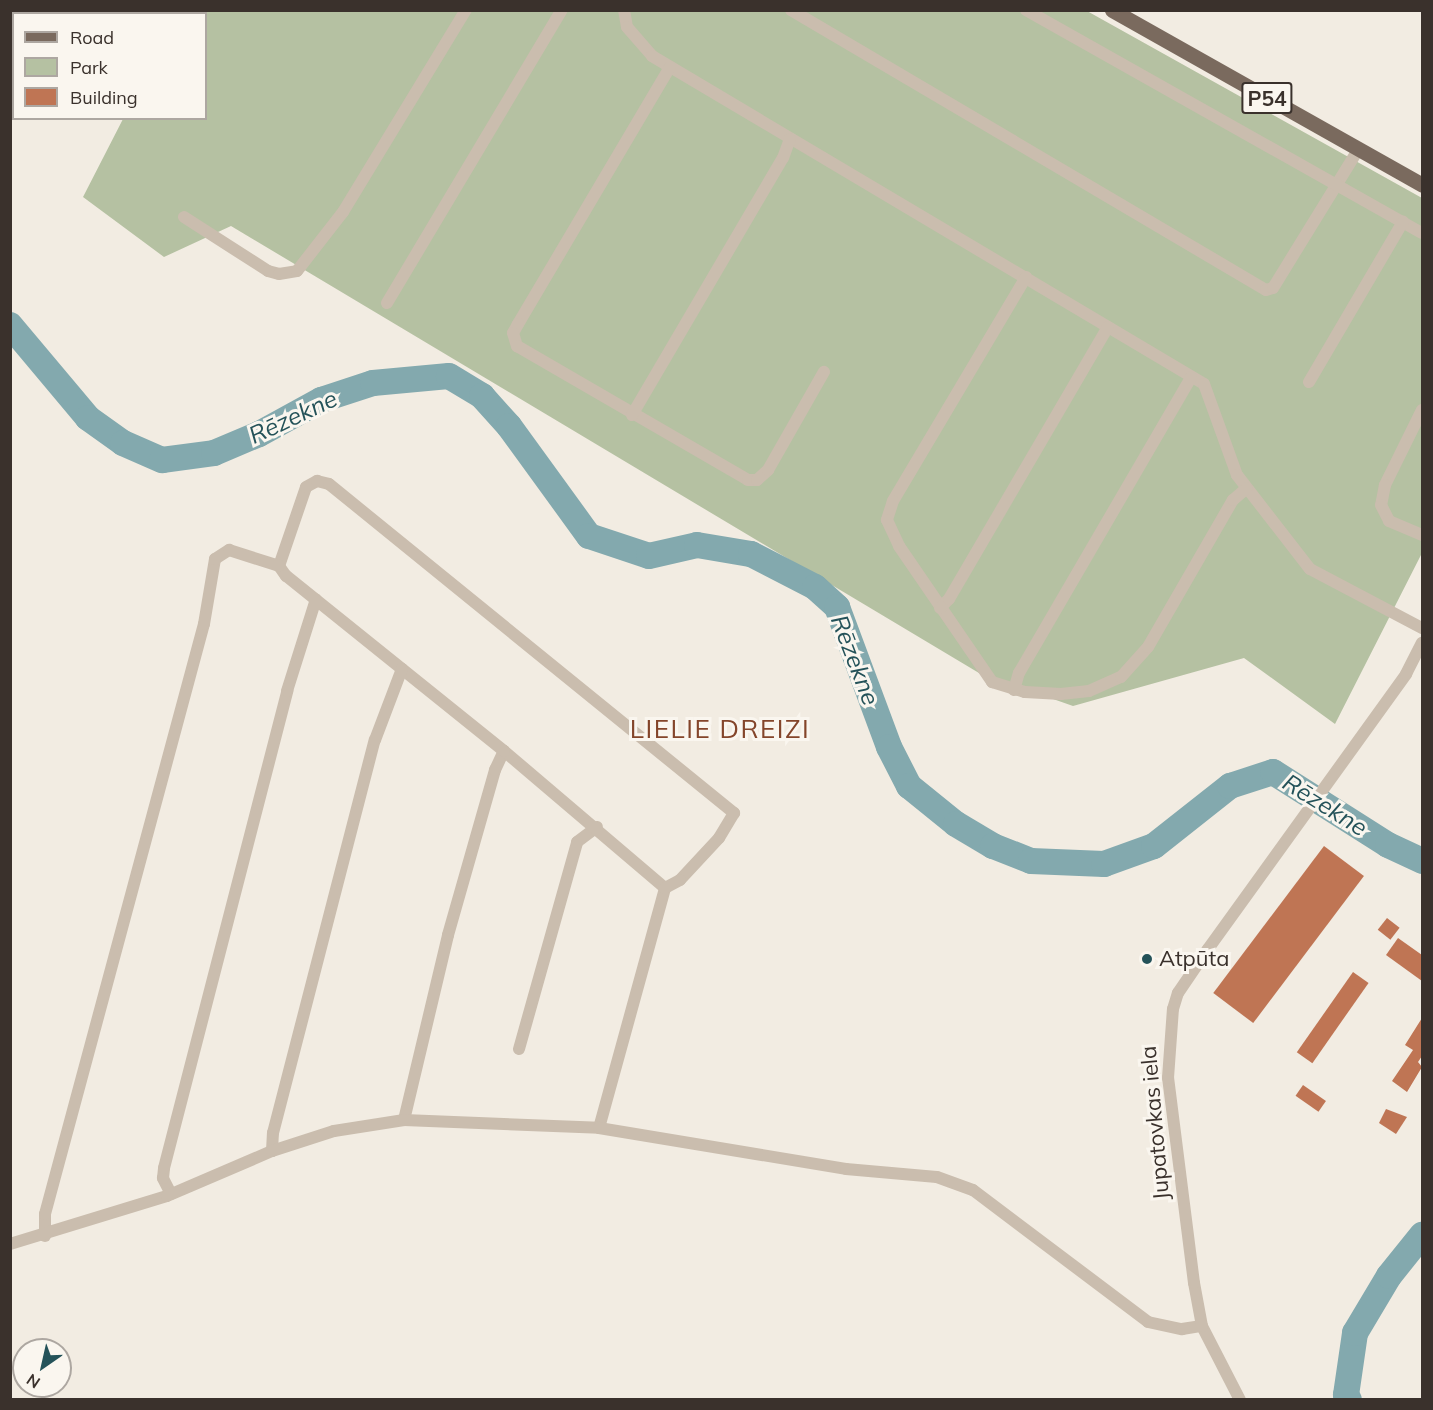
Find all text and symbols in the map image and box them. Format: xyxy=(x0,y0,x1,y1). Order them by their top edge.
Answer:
legend xyxy=(12,12,207,120)
text: Road xyxy=(70,26,114,49)
text: Park xyxy=(70,56,108,79)
road number: P54 xyxy=(1240,80,1294,116)
text: Building xyxy=(70,86,138,109)
water label: Rēzekne xyxy=(244,384,342,450)
water label: Rēzekne xyxy=(825,611,885,709)
district label: LIELIE DREIZI xyxy=(630,713,810,745)
water label: Rēzekne xyxy=(1277,768,1373,842)
place label: Atpūta xyxy=(1159,946,1229,972)
marker: Atpūta xyxy=(1140,952,1154,966)
street label: Jupatovkas iela xyxy=(1135,1045,1175,1201)
north arrow xyxy=(12,1338,72,1398)
text: N xyxy=(22,1370,44,1393)

